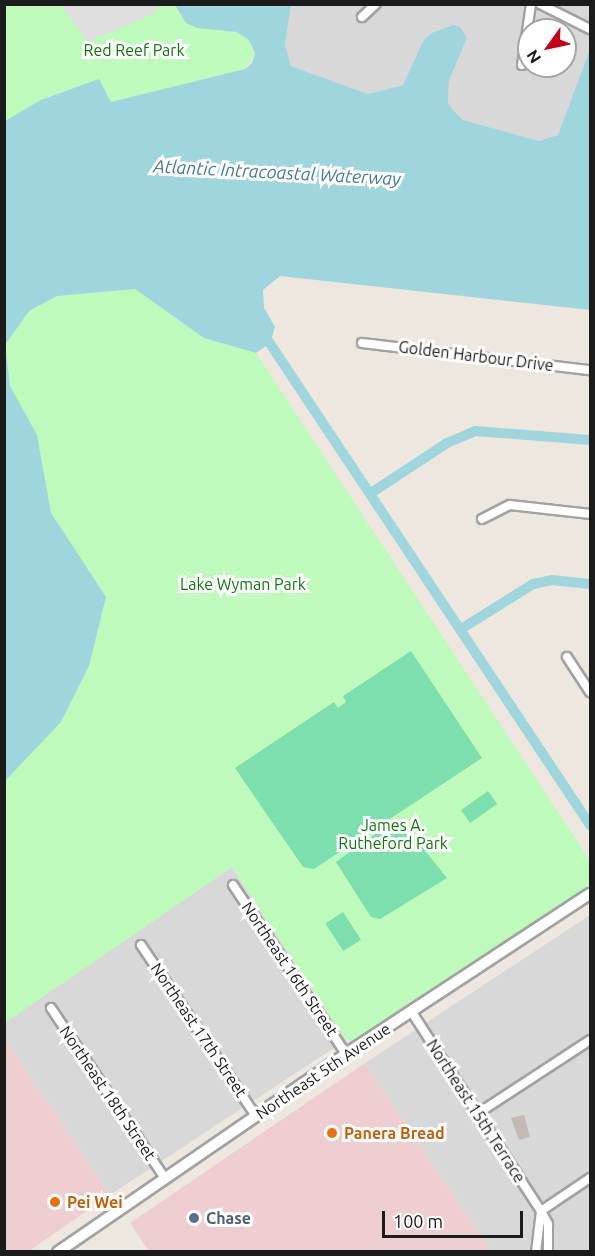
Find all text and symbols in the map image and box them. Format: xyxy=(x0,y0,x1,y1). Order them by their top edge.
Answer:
north arrow xyxy=(517,18,577,78)
park label: Red Reef Park xyxy=(84,40,184,60)
text: N xyxy=(523,47,544,67)
water label: Atlantic Intracoastal Waterway xyxy=(153,155,401,189)
street label: Golden Harbour Drive xyxy=(397,337,555,375)
park label: Lake Wyman Park xyxy=(180,574,306,594)
park label: James A. Rutheford Park xyxy=(338,815,448,853)
street label: Northeast 16th Street xyxy=(238,898,342,1040)
street label: Northeast 17th Street xyxy=(147,959,251,1101)
street label: Northeast 5th Avenue xyxy=(252,1019,394,1123)
street label: Northeast 18th Street xyxy=(56,1022,160,1164)
street label: Northeast 15th Terrace xyxy=(423,1036,529,1186)
place label: Panera Bread xyxy=(344,1123,445,1143)
marker: Panera Bread xyxy=(325,1126,339,1140)
place label: Pei Wei xyxy=(67,1192,123,1212)
marker: Pei Wei xyxy=(48,1195,62,1209)
scale bar xyxy=(385,1199,526,1237)
place label: Chase xyxy=(206,1208,251,1228)
marker: Chase xyxy=(187,1211,201,1225)
text: 100 m xyxy=(393,1211,443,1231)

